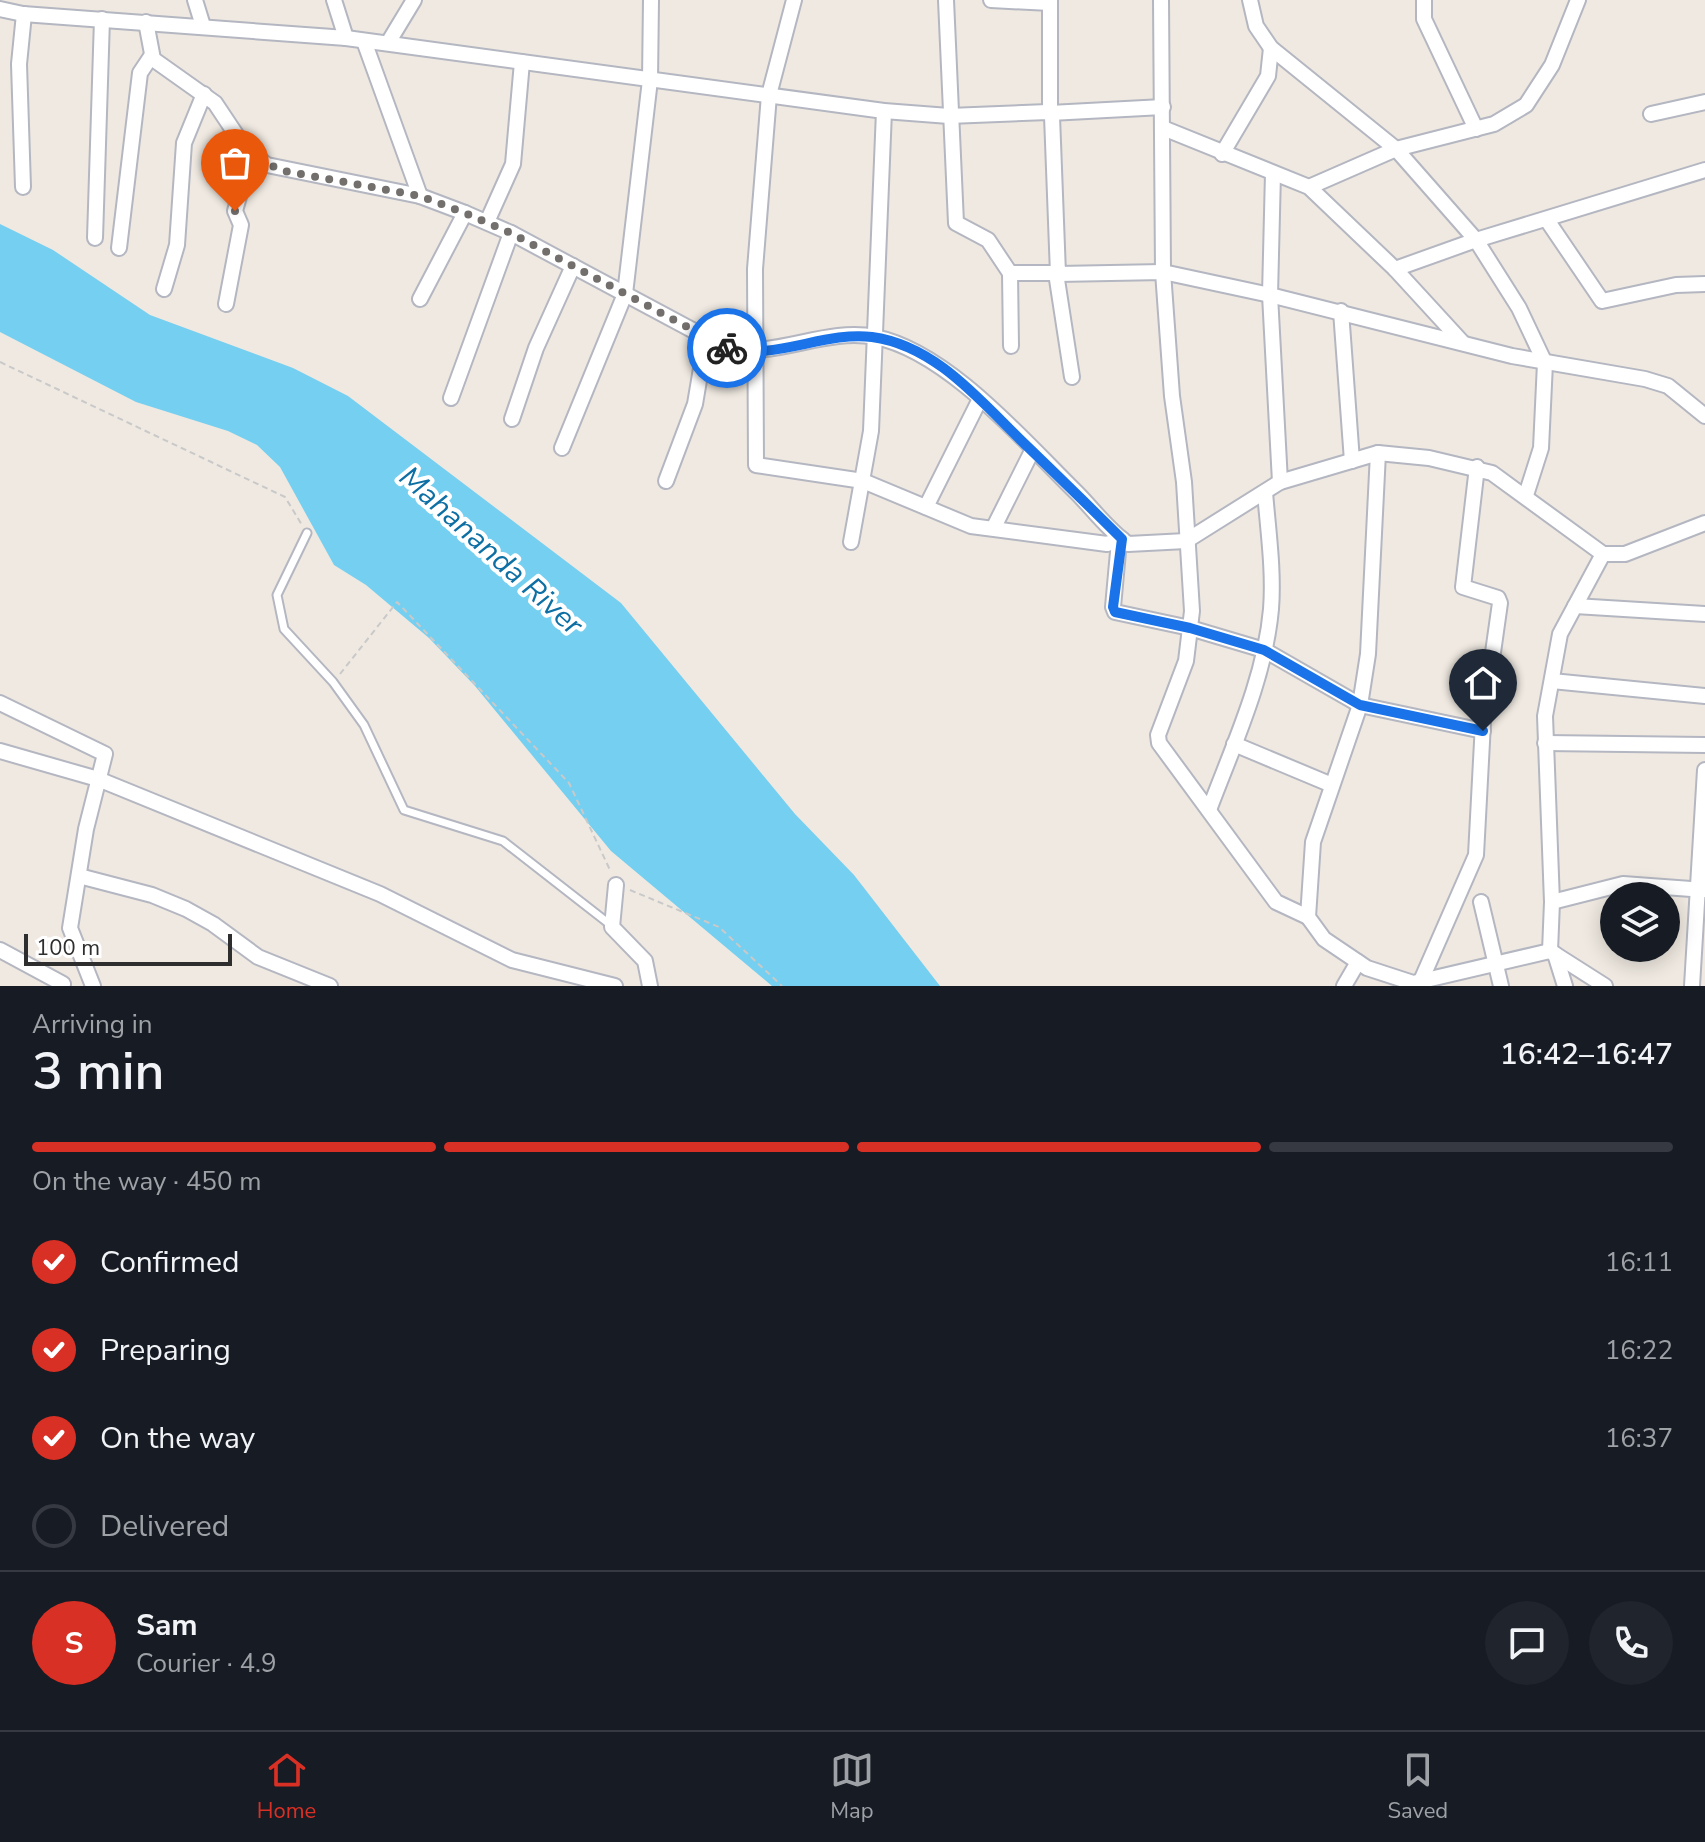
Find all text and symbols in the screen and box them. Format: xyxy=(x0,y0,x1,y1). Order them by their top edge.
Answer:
pin xyxy=(201,129,269,211)
icon: bag xyxy=(213,141,257,185)
courier xyxy=(687,308,767,388)
icon: bike xyxy=(705,326,749,370)
water label: Mahananda River xyxy=(390,457,593,646)
pin xyxy=(1449,649,1517,731)
icon: home xyxy=(1461,661,1505,705)
map controls xyxy=(1600,882,1680,962)
button: layers xyxy=(1600,882,1680,962)
scale bar xyxy=(24,930,232,966)
text: 100 m xyxy=(36,933,100,963)
text: Arriving in xyxy=(32,1007,153,1042)
text: 16:42–16:47 xyxy=(1500,1034,1673,1075)
text: 3 min xyxy=(32,1036,165,1107)
text: On the way · 450 m xyxy=(32,1164,261,1199)
icon: check xyxy=(32,1240,76,1284)
text: Confirmed xyxy=(100,1242,240,1283)
text: 16:11 xyxy=(1605,1245,1673,1280)
icon: check xyxy=(32,1328,76,1372)
text: Preparing xyxy=(100,1330,231,1371)
text: 16:22 xyxy=(1605,1333,1673,1368)
icon: check xyxy=(32,1416,76,1460)
text: On the way xyxy=(100,1418,255,1459)
text: 16:37 xyxy=(1605,1421,1673,1456)
text: Delivered xyxy=(100,1506,229,1547)
button: chat xyxy=(1485,1601,1569,1685)
button: phone xyxy=(1589,1601,1673,1685)
text: Sam xyxy=(136,1605,198,1646)
text: S xyxy=(65,1623,83,1664)
text: Courier · 4.9 xyxy=(136,1646,277,1681)
tab: Home xyxy=(257,1748,316,1826)
tab: Map xyxy=(830,1748,874,1826)
tab: Saved xyxy=(1387,1748,1448,1826)

